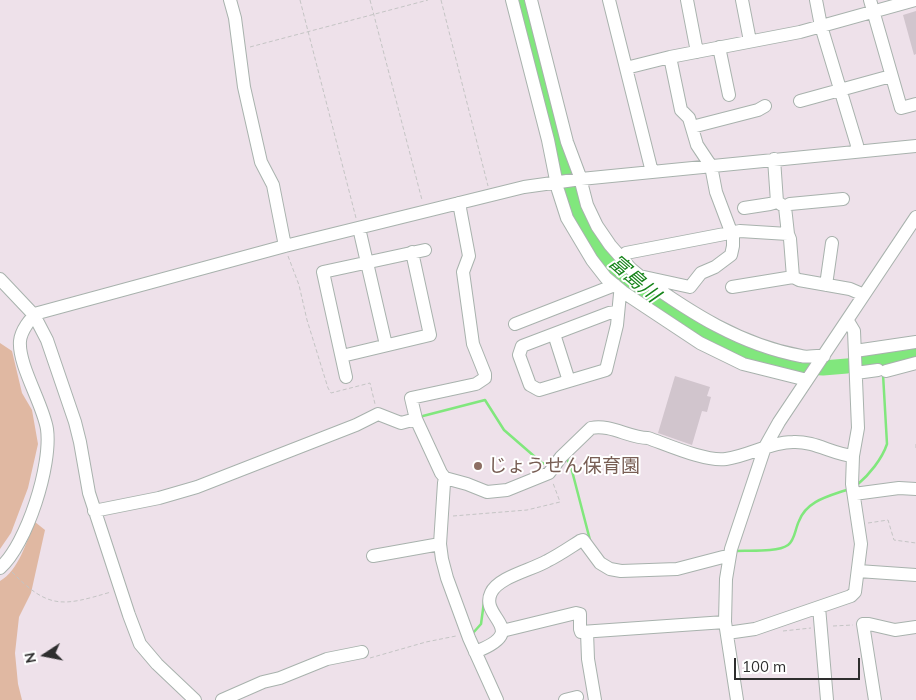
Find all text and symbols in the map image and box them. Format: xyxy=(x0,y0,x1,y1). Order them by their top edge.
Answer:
water label: 富島川 xyxy=(603,250,665,308)
place label: じょうせん保育園 xyxy=(488,455,640,477)
marker: じょうせん保育園 xyxy=(472,460,484,472)
north arrow xyxy=(20,630,70,680)
scale bar xyxy=(736,648,862,680)
text: N xyxy=(20,651,40,665)
text: 100 m xyxy=(742,657,786,676)

